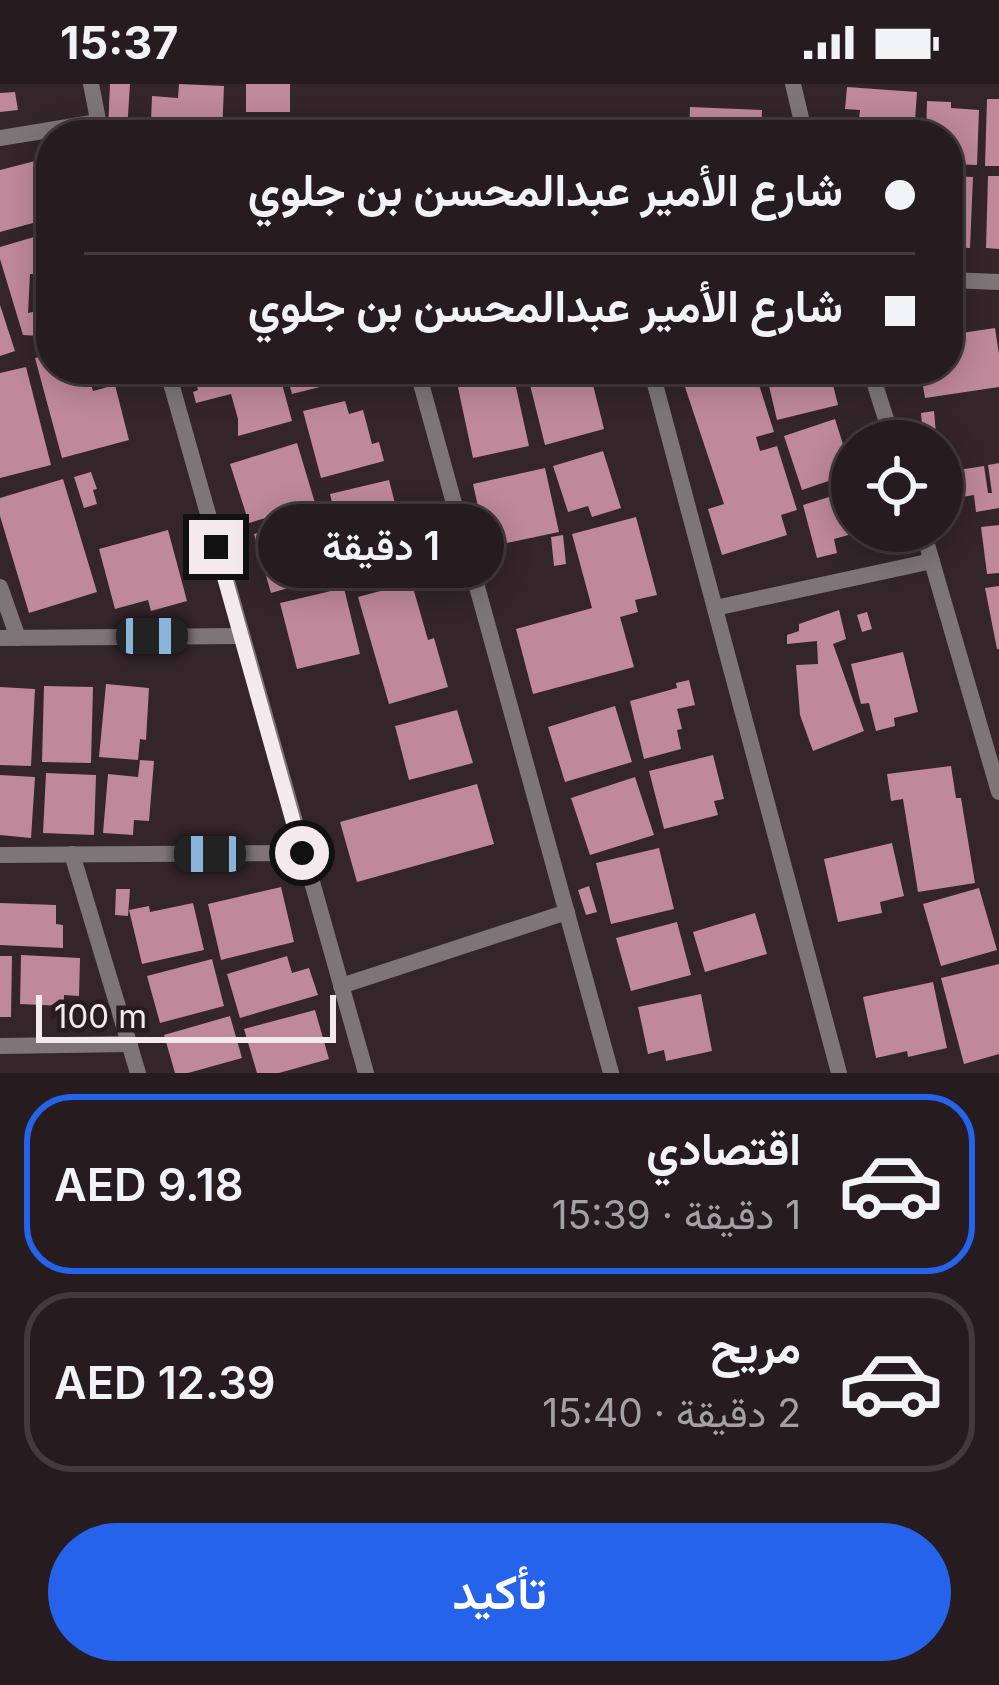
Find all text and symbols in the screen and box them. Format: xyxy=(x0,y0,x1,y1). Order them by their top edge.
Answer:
text: 15:37 xyxy=(60,15,178,70)
text: شارع الأمير عبدالمحسن بن جلوي xyxy=(248,162,843,217)
text: شارع الأمير عبدالمحسن بن جلوي xyxy=(248,278,843,333)
map controls xyxy=(831,420,963,552)
button: locate xyxy=(831,420,963,552)
callout: 1 دقيقة xyxy=(258,505,504,589)
route end xyxy=(189,520,243,574)
text: 1 دقيقة xyxy=(322,522,440,569)
car xyxy=(116,618,188,654)
route start xyxy=(275,826,329,880)
car xyxy=(174,836,246,872)
scale bar xyxy=(36,989,336,1042)
text: 100 m xyxy=(54,996,147,1036)
text: اقتصادي xyxy=(646,1121,801,1176)
icon: car xyxy=(837,1130,945,1238)
text: AED 9.18 xyxy=(54,1157,244,1212)
text: 1 دقيقة · 15:39 xyxy=(552,1191,801,1238)
text: مريح xyxy=(710,1319,801,1374)
icon: car xyxy=(837,1328,945,1436)
text: AED 12.39 xyxy=(54,1355,276,1410)
text: 2 دقيقة · 15:40 xyxy=(542,1389,801,1436)
button: تأكيد xyxy=(48,1523,951,1661)

